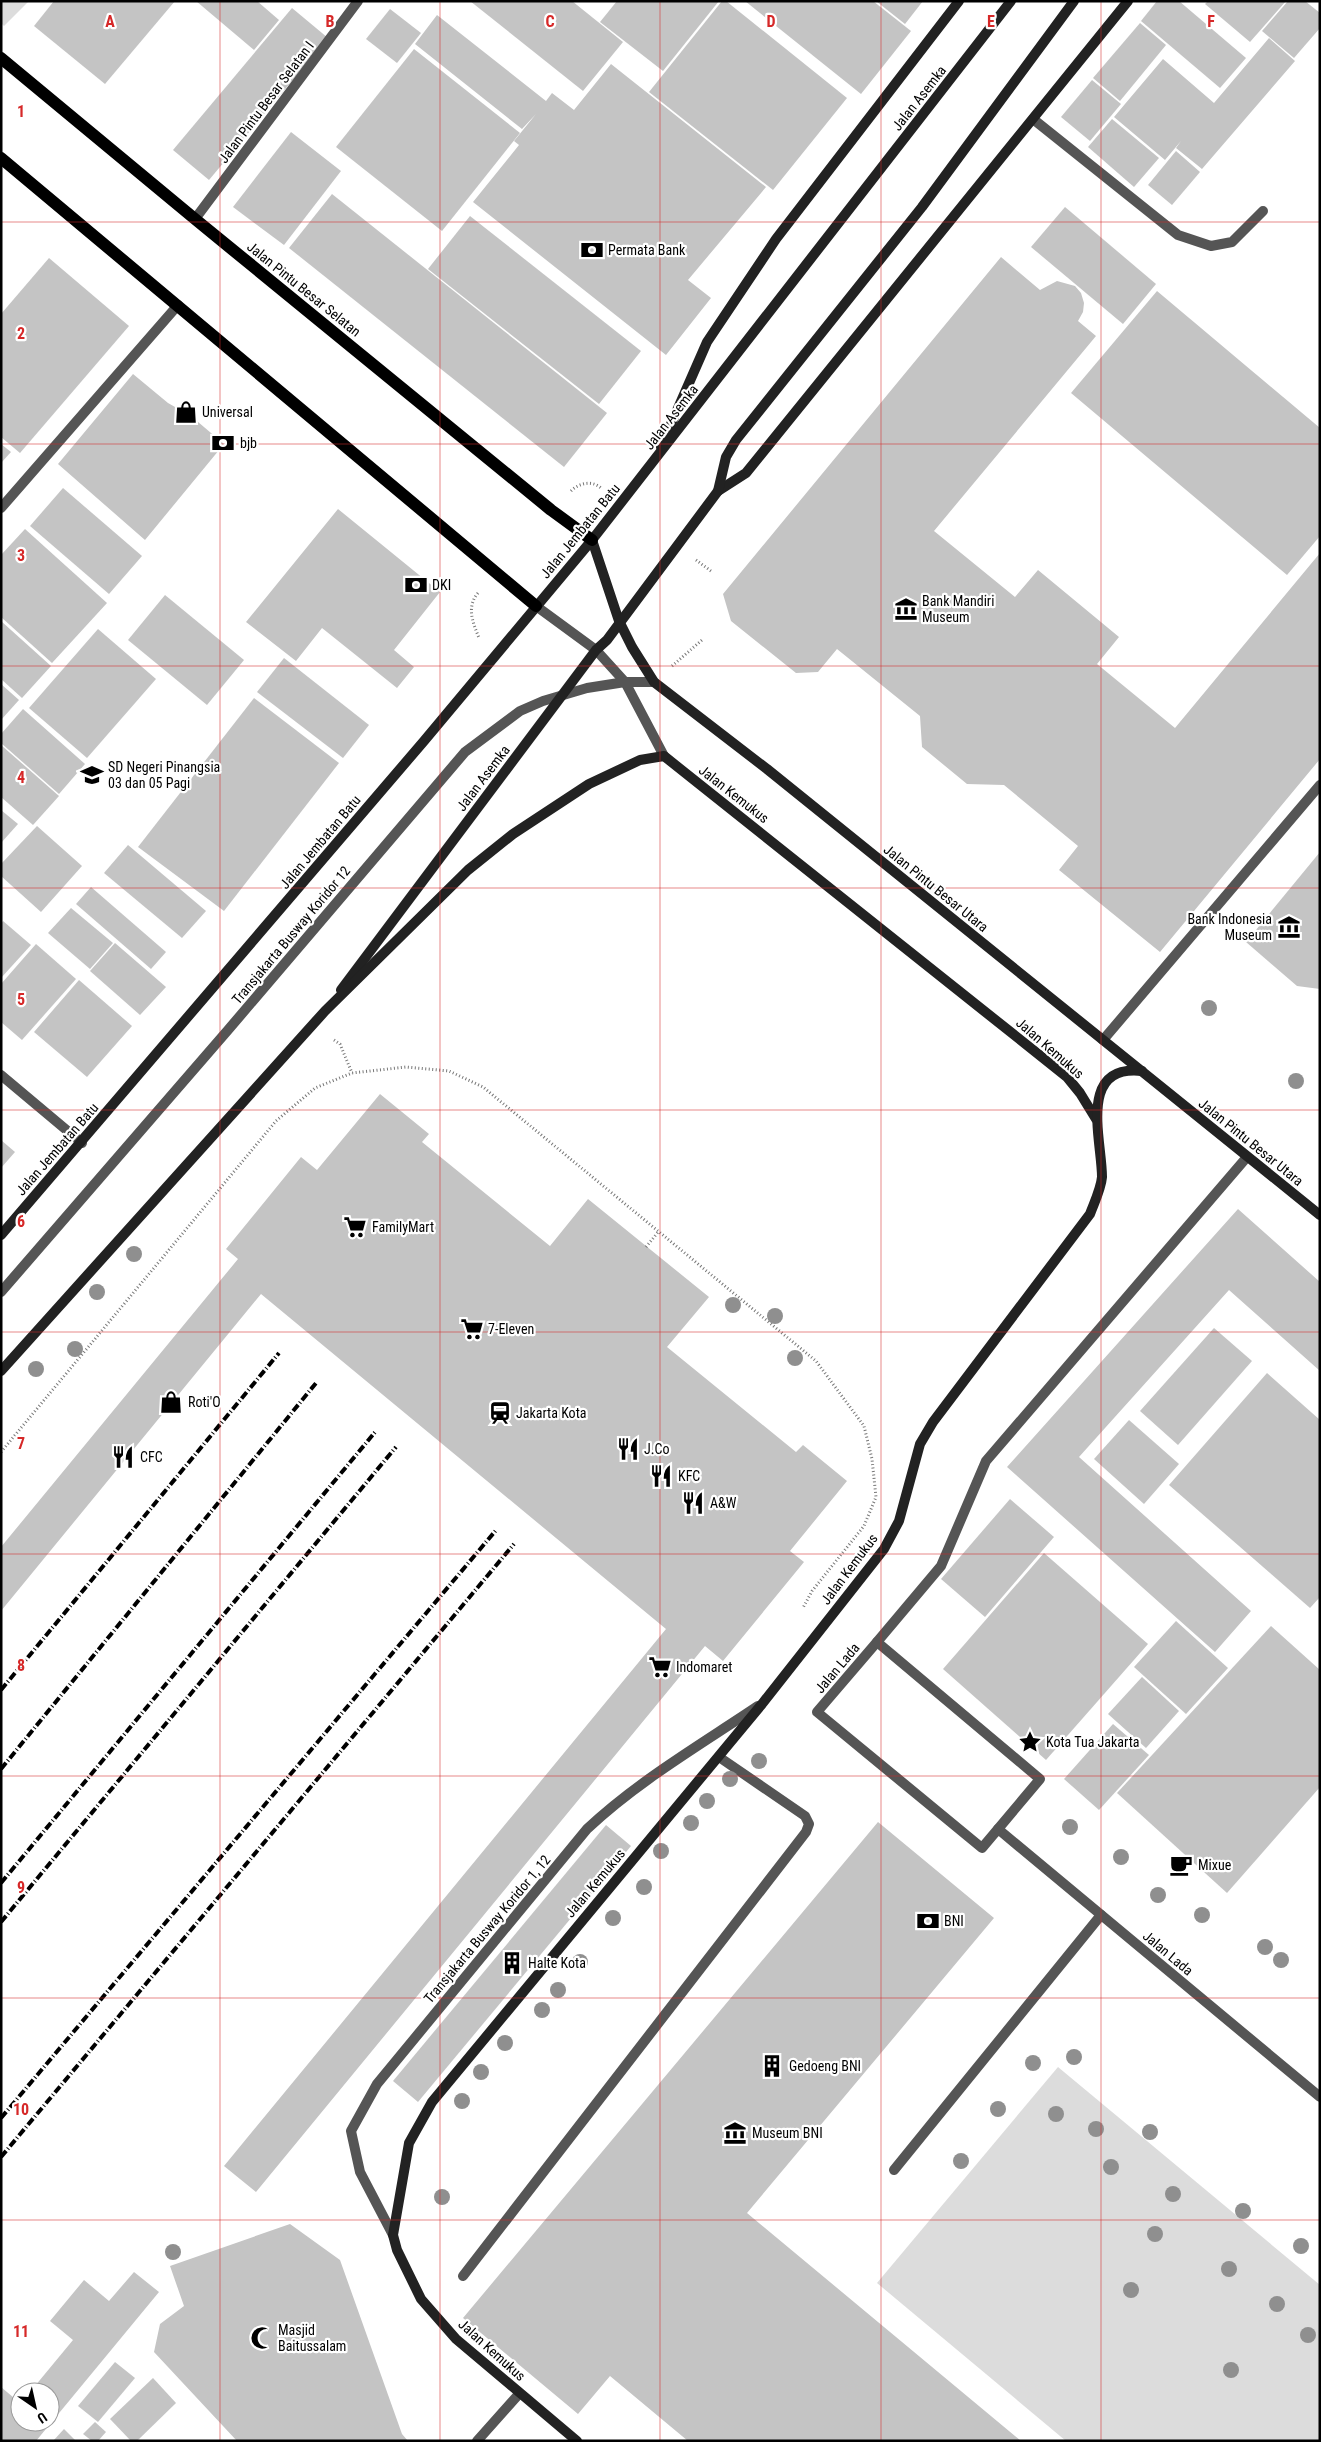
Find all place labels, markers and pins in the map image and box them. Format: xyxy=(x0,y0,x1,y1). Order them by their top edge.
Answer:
bank icon: Permata Bank xyxy=(579,237,605,263)
place label: Permata Bank xyxy=(608,242,686,258)
shop icon: Universal xyxy=(173,399,199,425)
place label: Universal xyxy=(202,404,253,420)
bank icon: bjb xyxy=(210,430,236,456)
place label: bjb xyxy=(240,435,257,451)
bank icon: DKI xyxy=(403,572,429,598)
place label: DKI xyxy=(432,577,451,593)
place label: Bank Mandiri Museum xyxy=(922,593,994,625)
museum icon: Bank Mandiri Museum xyxy=(893,596,919,622)
place label: SD Negeri Pinangsia 03 dan 05 Pagi xyxy=(108,759,220,791)
school or university icon: SD Negeri Pinangsia 03 dan 05 Pagi xyxy=(79,762,105,788)
place label: Bank Indonesia Museum xyxy=(1187,911,1272,943)
museum icon: Bank Indonesia Museum xyxy=(1276,914,1302,940)
supermarket icon: FamilyMart xyxy=(342,1214,368,1240)
place label: FamilyMart xyxy=(372,1219,434,1235)
supermarket icon: 7-Eleven xyxy=(459,1316,485,1342)
place label: 7-Eleven xyxy=(488,1321,534,1337)
shop icon: Roti'O xyxy=(158,1389,184,1415)
place label: Roti'O xyxy=(188,1394,221,1410)
station icon: Jakarta Kota xyxy=(487,1400,513,1426)
place label: Jakarta Kota xyxy=(516,1405,587,1421)
restaurant icon: J.Co xyxy=(615,1436,641,1462)
place label: J.Co xyxy=(644,1441,669,1457)
restaurant icon: CFC xyxy=(110,1444,136,1470)
place label: CFC xyxy=(140,1449,163,1465)
restaurant icon: KFC xyxy=(648,1463,674,1489)
place label: KFC xyxy=(678,1468,700,1484)
restaurant icon: A&W xyxy=(680,1490,706,1516)
place label: A&W xyxy=(710,1495,737,1511)
supermarket icon: Indomaret xyxy=(647,1654,673,1680)
place label: Indomaret xyxy=(676,1659,732,1675)
place icon: Kota Tua Jakarta xyxy=(1017,1729,1043,1755)
place label: Kota Tua Jakarta xyxy=(1046,1734,1140,1750)
cafe icon: Mixue xyxy=(1168,1852,1194,1878)
place label: Mixue xyxy=(1198,1857,1232,1873)
bank icon: BNI xyxy=(915,1908,941,1934)
place label: BNI xyxy=(944,1913,964,1929)
building icon: Halte Kota xyxy=(499,1950,525,1976)
place label: Halte Kota xyxy=(528,1955,586,1971)
building icon: Gedoeng BNI xyxy=(759,2053,785,2079)
place label: Gedoeng BNI xyxy=(789,2058,861,2074)
museum icon: Museum BNI xyxy=(722,2120,748,2146)
place label: Museum BNI xyxy=(752,2125,823,2141)
place label: Masjid Baitussalam xyxy=(278,2322,346,2354)
mosque icon: Masjid Baitussalam xyxy=(249,2325,275,2351)

